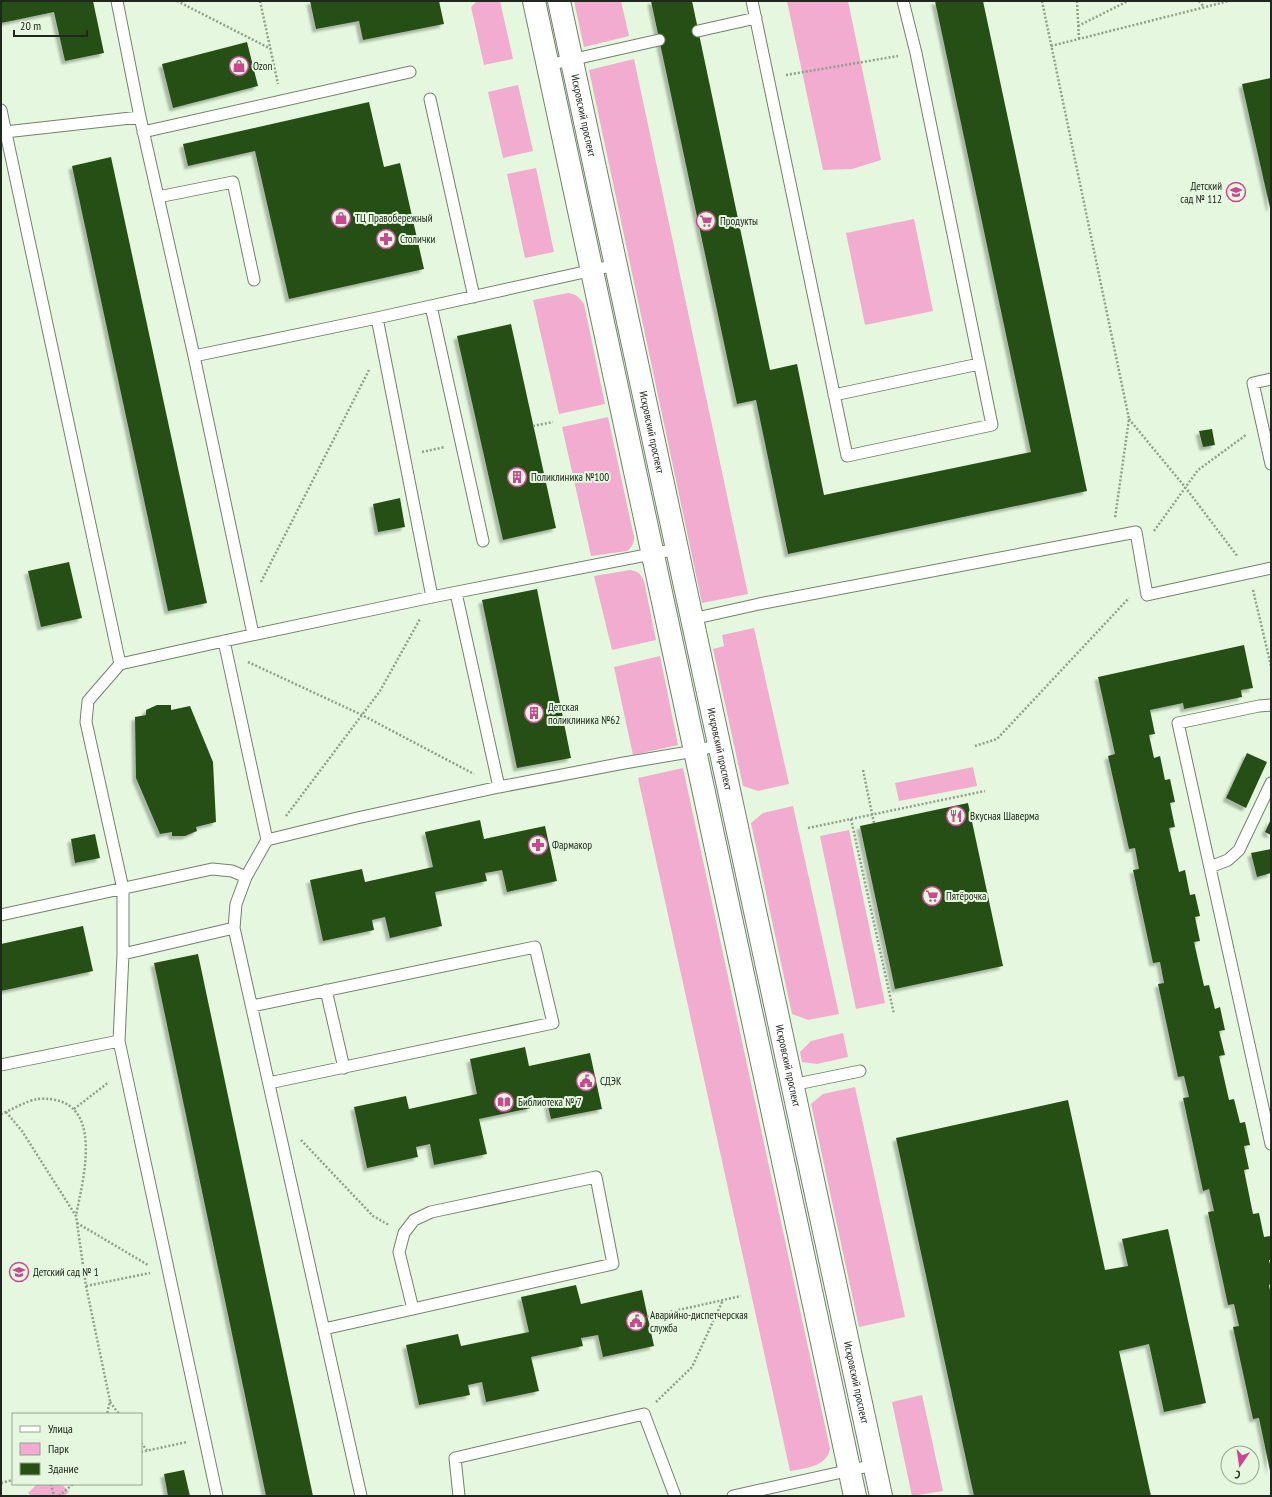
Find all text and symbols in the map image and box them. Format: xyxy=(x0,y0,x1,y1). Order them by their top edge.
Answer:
scale bar xyxy=(14,12,87,38)
text: 20 m xyxy=(20,18,41,33)
shop icon: Ozon xyxy=(228,55,250,77)
place label: Ozon xyxy=(253,59,272,73)
street label: Искровский проспект xyxy=(568,73,599,158)
place label: Детский сад № 112 xyxy=(1180,179,1222,206)
school or university icon: Детский сад № 112 xyxy=(1225,181,1247,203)
shop icon: ТЦ Правобережный xyxy=(330,207,352,229)
supermarket icon: Продукты xyxy=(695,210,717,232)
place label: ТЦ Правобережный xyxy=(355,211,433,225)
place label: Продукты xyxy=(720,214,758,228)
pharmacy icon: Столички xyxy=(375,228,397,250)
place label: Столички xyxy=(400,232,436,246)
street label: Искровский проспект xyxy=(636,390,668,475)
building icon: Поликлиника №100 xyxy=(506,466,528,488)
place label: Поликлиника №100 xyxy=(531,470,609,484)
place label: Детская поликлиника №62 xyxy=(548,700,620,727)
building icon: Детская поликлиника №62 xyxy=(523,702,545,724)
street label: Искровский проспект xyxy=(704,706,736,792)
restaurant icon: Вкусная Шаверма xyxy=(945,805,967,827)
place label: Вкусная Шаверма xyxy=(970,809,1039,823)
pharmacy icon: Фармакор xyxy=(527,834,549,856)
place label: Фармакор xyxy=(552,838,592,852)
supermarket icon: Пятёрочка xyxy=(921,885,943,907)
place label: Пятёрочка xyxy=(946,889,987,903)
street label: Искровский проспект xyxy=(773,1023,804,1108)
public building icon: СДЭК xyxy=(575,1070,597,1092)
place label: СДЭК xyxy=(600,1074,622,1088)
library icon: Библиотека № 7 xyxy=(493,1091,515,1113)
place label: Библиотека № 7 xyxy=(518,1095,582,1109)
school or university icon: Детский сад № 1 xyxy=(8,1261,30,1283)
place label: Детский сад № 1 xyxy=(33,1265,99,1279)
place label: Аварийно-диспетчерская служба xyxy=(650,1308,748,1335)
public building icon: Аварийно-диспетчерская служба xyxy=(625,1310,647,1332)
street label: Искровский проспект xyxy=(841,1340,872,1425)
legend xyxy=(12,1413,142,1485)
text: Улица xyxy=(48,1421,73,1436)
text: Парк xyxy=(48,1441,69,1456)
north arrow xyxy=(1220,1445,1260,1485)
text: Здание xyxy=(48,1461,79,1476)
text: С xyxy=(1234,1467,1242,1482)

